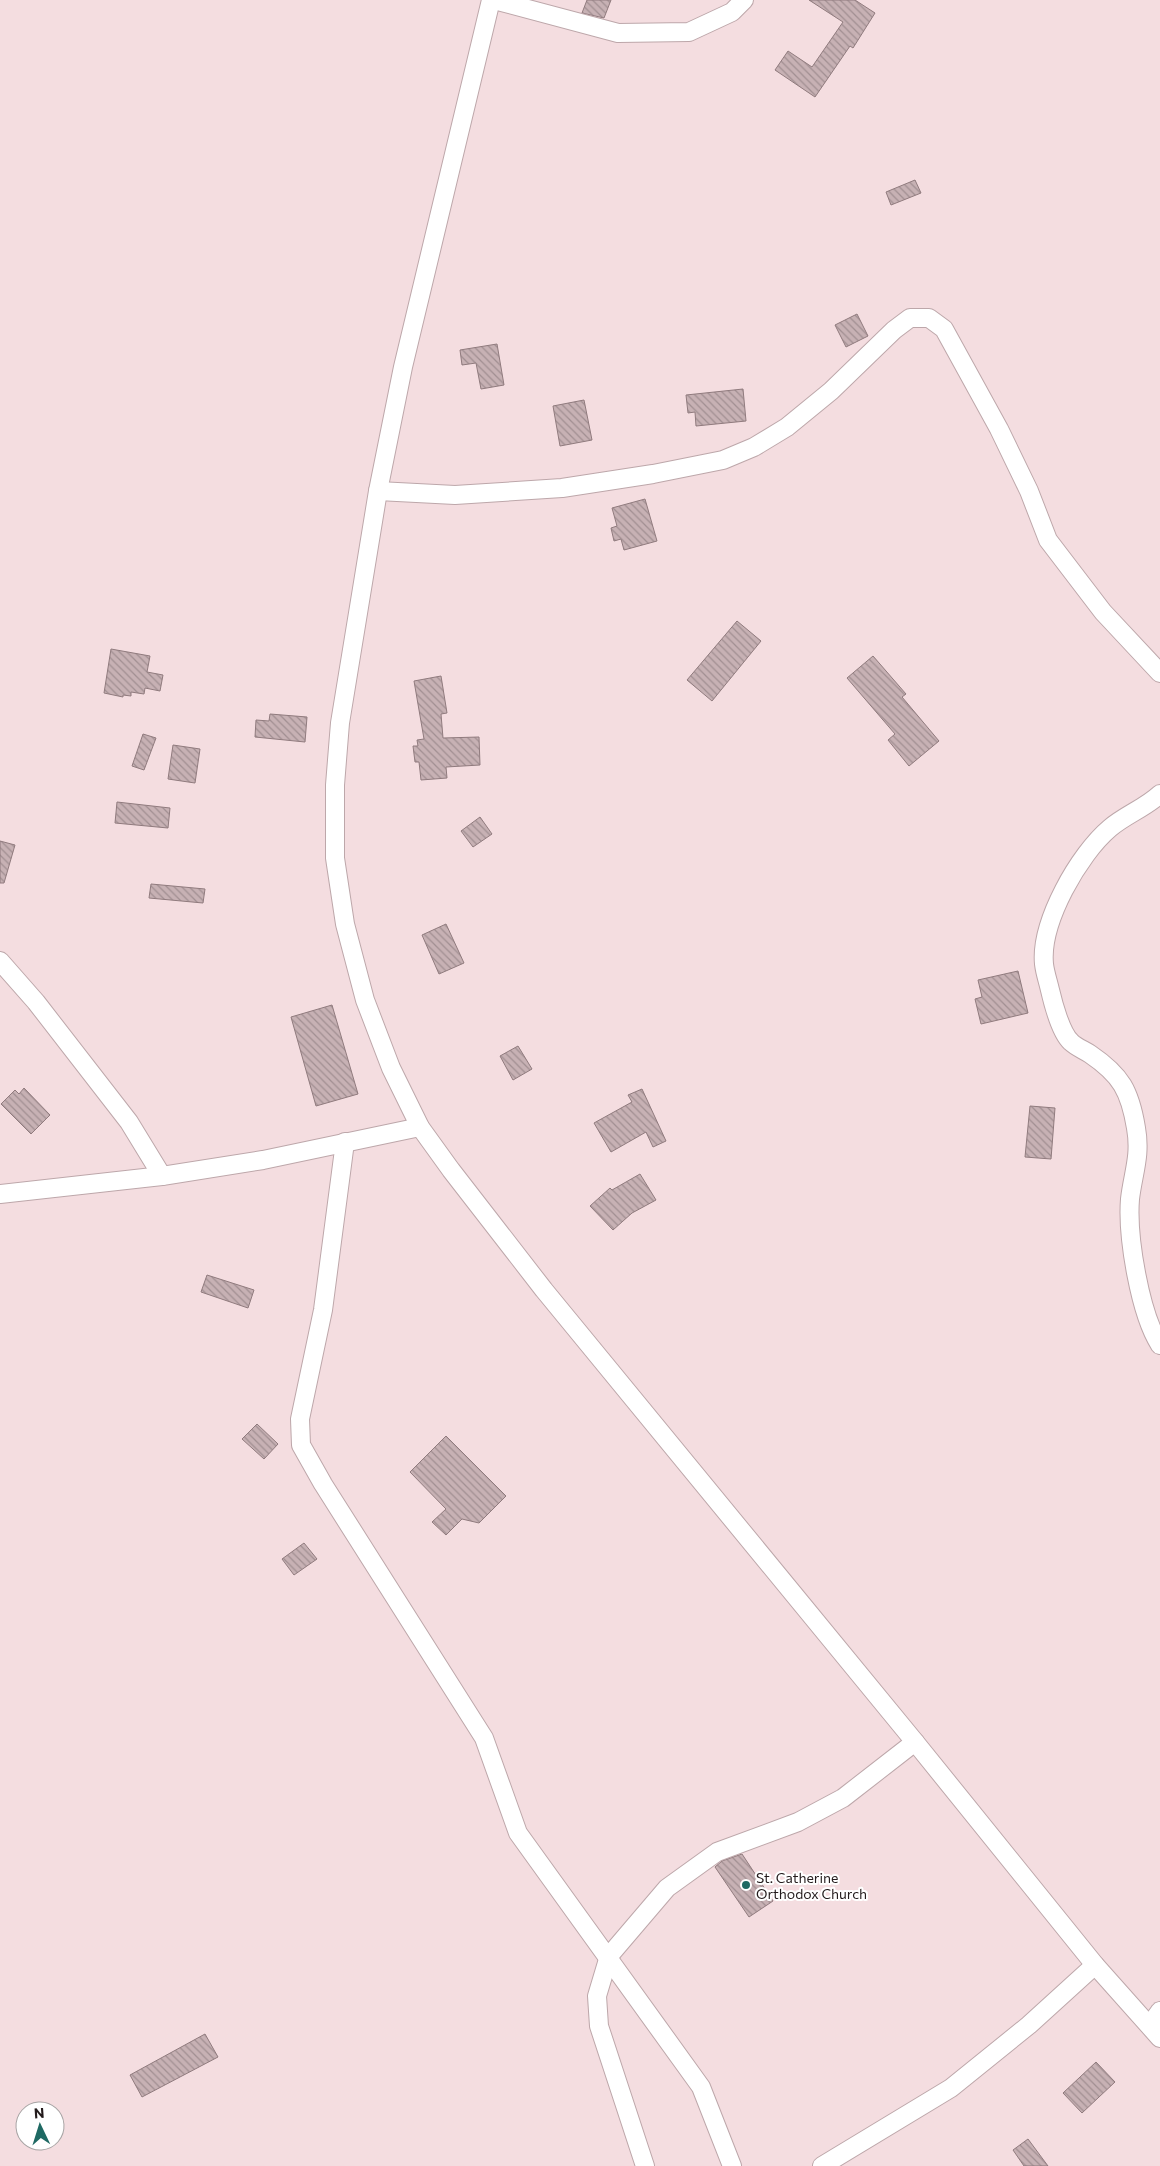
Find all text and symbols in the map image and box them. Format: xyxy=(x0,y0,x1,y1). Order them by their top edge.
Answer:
place label: St. Catherine Orthodox Church xyxy=(756,1869,867,1902)
marker: St. Catherine Orthodox Church xyxy=(740,1879,752,1891)
north arrow xyxy=(15,2101,65,2151)
text: N xyxy=(33,2104,45,2121)

